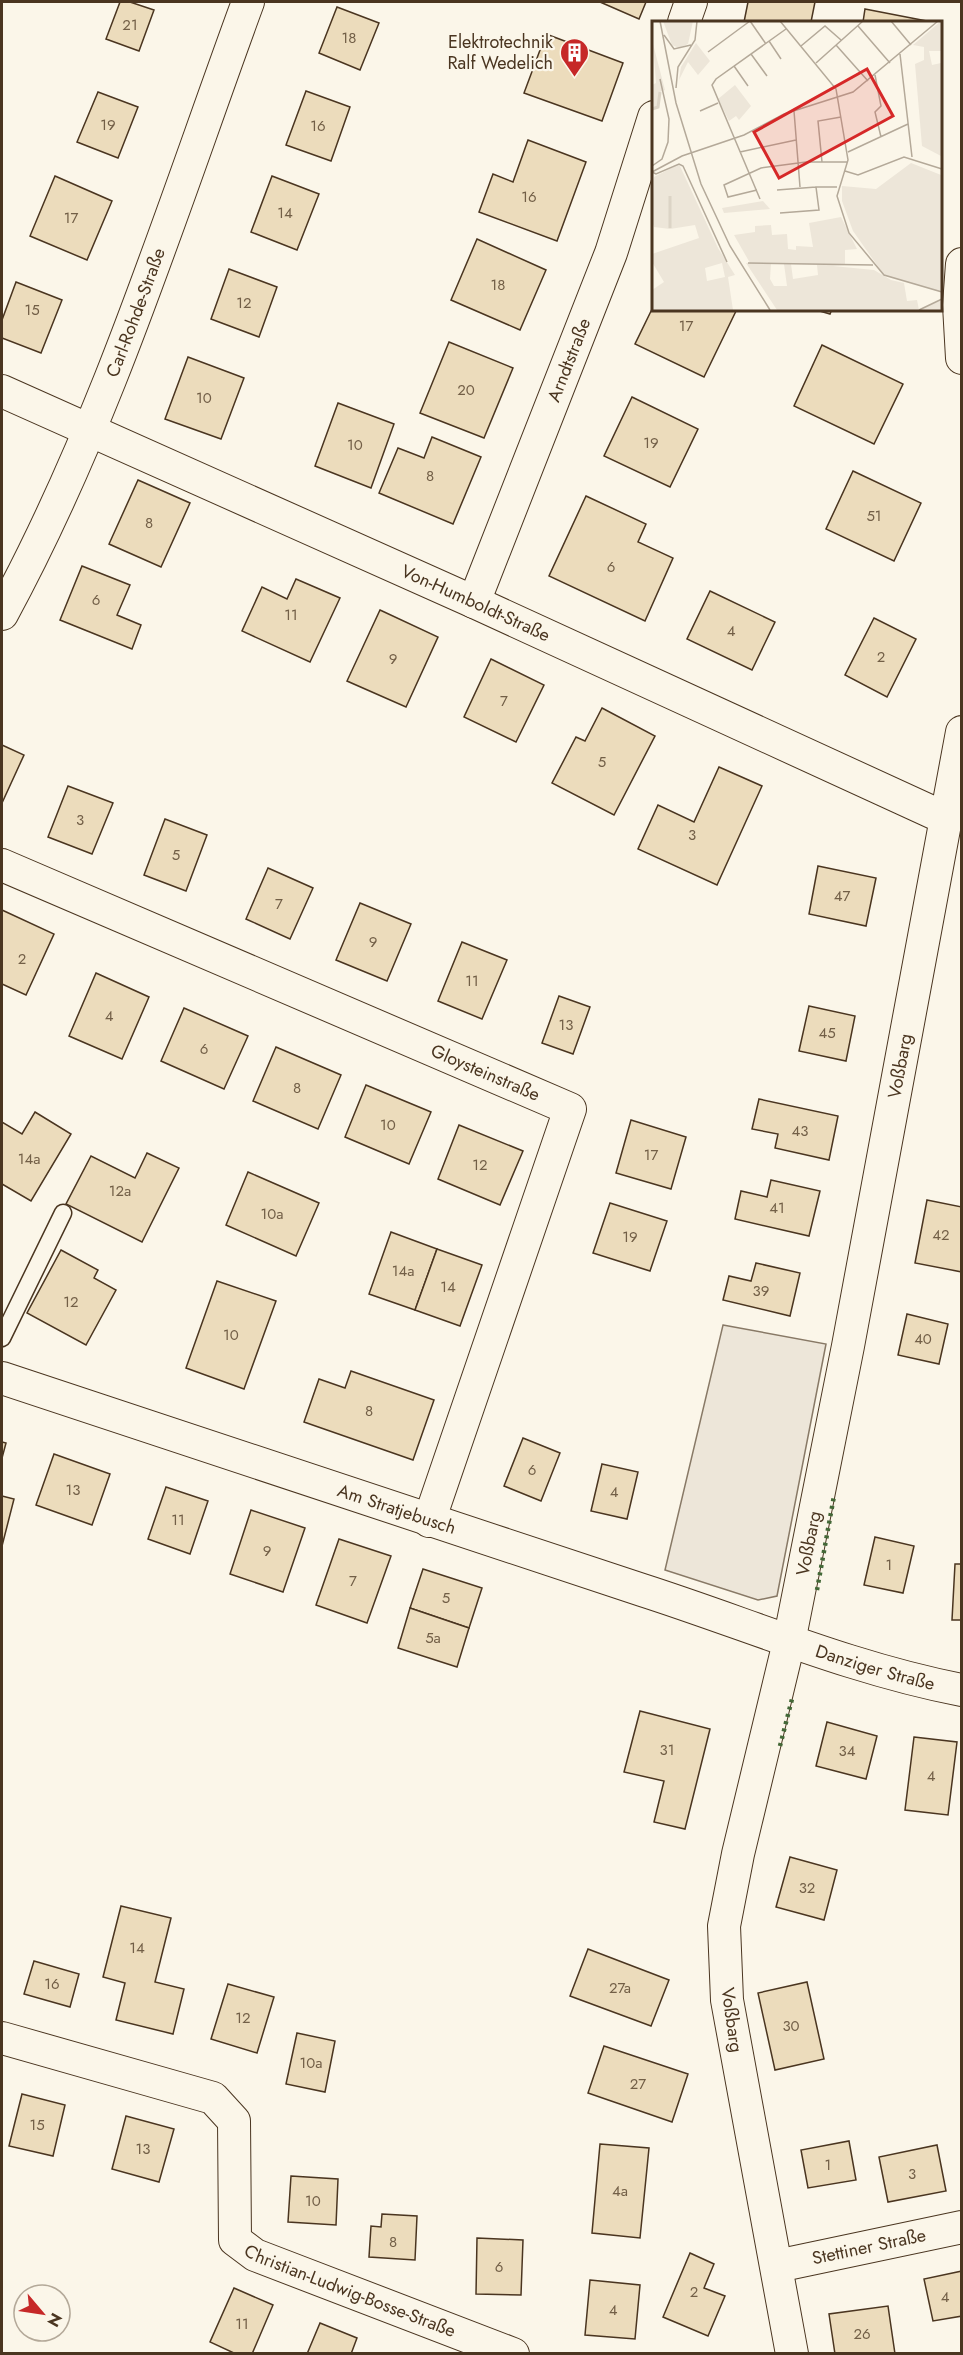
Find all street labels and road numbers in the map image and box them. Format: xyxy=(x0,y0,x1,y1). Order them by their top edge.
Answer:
street label: Carl-Rohde-Straße xyxy=(99,244,172,381)
street label: Arndtstraße xyxy=(541,314,597,406)
street label: Von-Humboldt-Straße xyxy=(397,558,554,648)
street label: Voßbarg xyxy=(881,1031,919,1101)
street label: Gloysteinstraße xyxy=(427,1038,544,1108)
street label: Am Stratjebusch xyxy=(334,1477,459,1541)
street label: Voßbarg xyxy=(790,1509,828,1578)
street label: Danziger Straße xyxy=(812,1638,937,1697)
street label: Voßbarg xyxy=(715,1986,749,2054)
street label: Stettiner Straße xyxy=(810,2222,928,2271)
street label: Christian-Ludwig-Bosse-Straße xyxy=(238,2238,460,2344)

